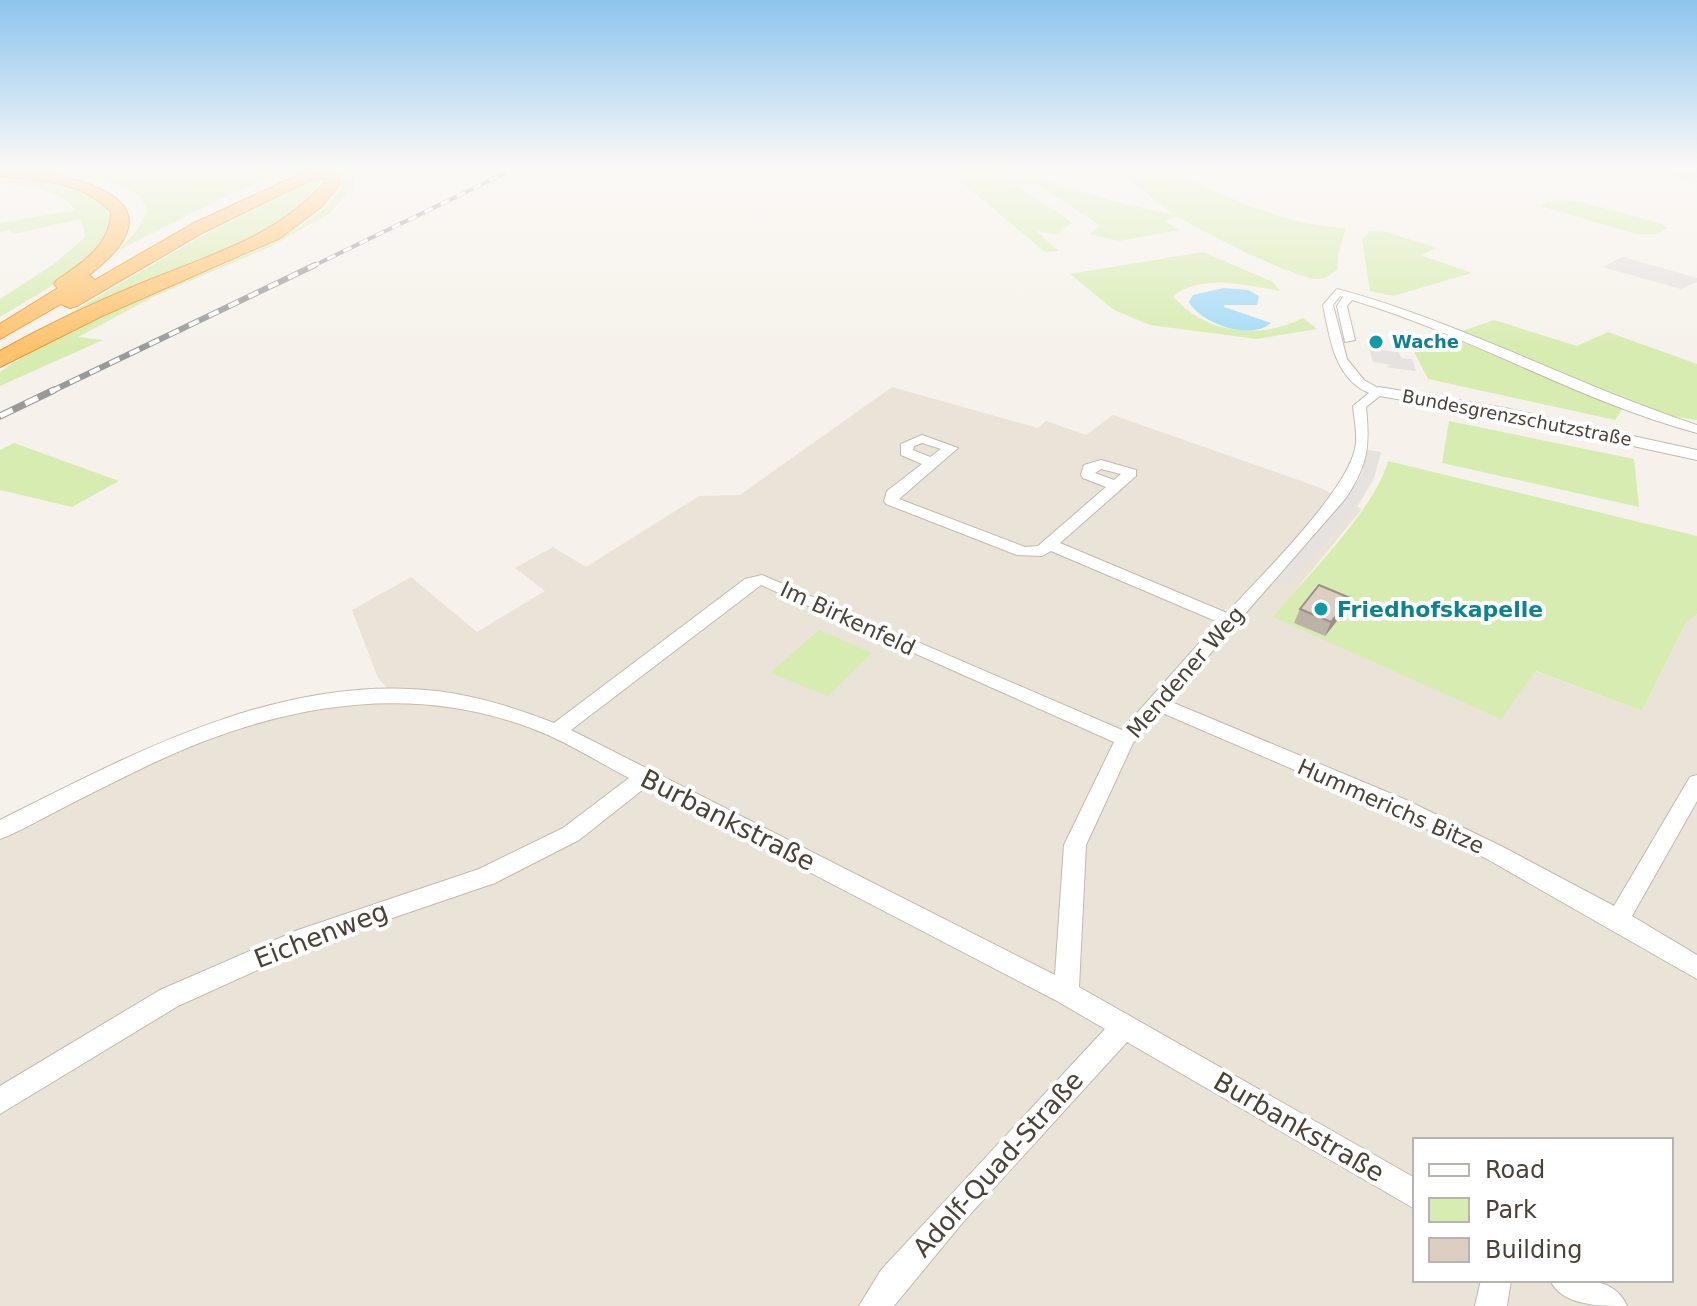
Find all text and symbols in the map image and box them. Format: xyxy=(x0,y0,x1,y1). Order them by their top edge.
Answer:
place label: Wache xyxy=(1392,331,1459,352)
marker: Wache xyxy=(1367,333,1385,351)
street label: Bundesgrenzschutzstraße xyxy=(1401,385,1634,450)
street label: Im Birkenfeld xyxy=(776,576,919,661)
place label: Friedhofskapelle xyxy=(1337,597,1543,622)
marker: Friedhofskapelle xyxy=(1312,600,1330,618)
street label: Mendener Weg xyxy=(1122,602,1249,743)
street label: Hummerichs Bitze xyxy=(1294,754,1488,859)
street label: Burbankstraße xyxy=(636,763,820,877)
street label: Eichenweg xyxy=(250,896,392,974)
street label: Adolf-Quad-Straße xyxy=(907,1065,1089,1263)
street label: Burbankstraße xyxy=(1208,1066,1390,1188)
legend xyxy=(1413,1138,1673,1282)
text: Road xyxy=(1485,1156,1545,1184)
text: Park xyxy=(1485,1196,1537,1224)
text: Building xyxy=(1485,1236,1582,1264)

